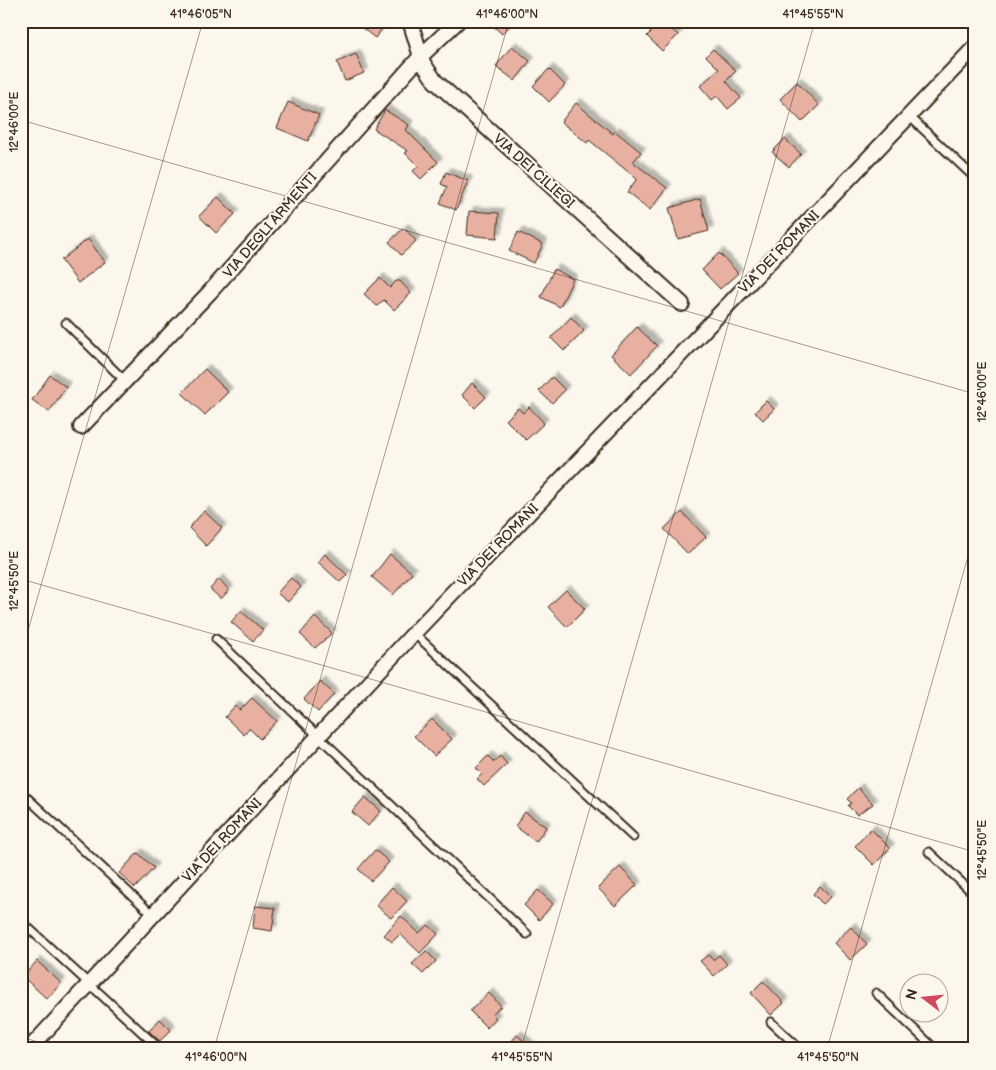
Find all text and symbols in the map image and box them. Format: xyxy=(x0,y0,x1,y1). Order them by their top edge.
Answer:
text: 41°46'05"N xyxy=(170,7,232,22)
text: 41°46'00"N xyxy=(476,7,538,22)
text: 41°45'55"N xyxy=(782,7,844,22)
text: 12°46'00"E xyxy=(7,92,22,152)
street label: VIA DEI CILIEGI xyxy=(490,130,578,212)
street label: VIA DEGLI ARMENTI xyxy=(220,169,320,281)
street label: VIA DEI ROMANI xyxy=(735,207,823,297)
text: 12°46'00"E xyxy=(975,362,990,422)
street label: VIA DEI ROMANI xyxy=(454,500,542,590)
text: 12°45'50"E xyxy=(7,551,22,611)
street label: VIA DEI ROMANI xyxy=(179,794,265,886)
text: 12°45'50"E xyxy=(975,820,990,880)
north arrow xyxy=(898,972,948,1022)
text: N xyxy=(902,987,922,1002)
text: 41°46'00"N xyxy=(185,1050,247,1065)
text: 41°45'55"N xyxy=(491,1050,553,1065)
text: 41°45'50"N xyxy=(797,1050,859,1065)

